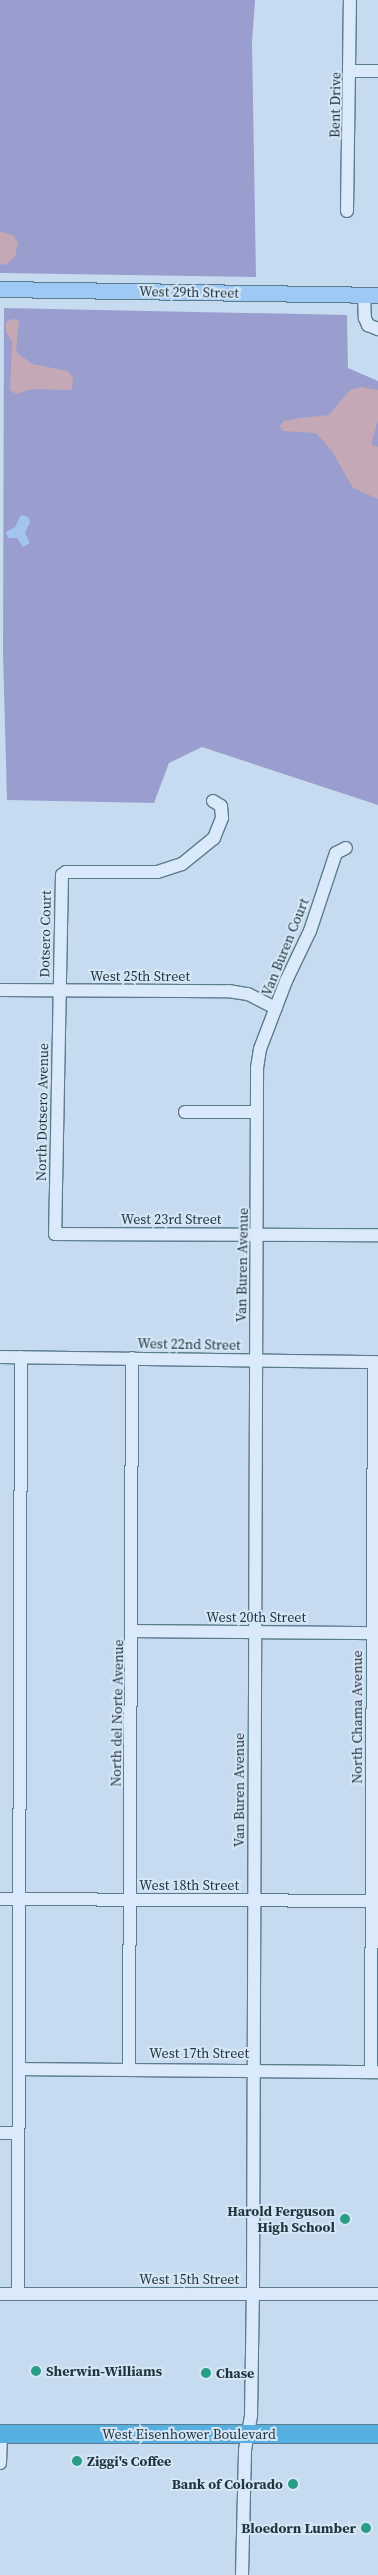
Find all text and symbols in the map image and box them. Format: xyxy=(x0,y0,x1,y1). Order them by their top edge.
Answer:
street label: Bent Drive xyxy=(326,72,344,138)
street label: West 29th Street xyxy=(139,283,239,301)
street label: Dotsero Court xyxy=(36,890,54,978)
street label: Van Buren Court xyxy=(258,896,312,998)
street label: West 25th Street xyxy=(90,968,190,984)
street label: North Dotsero Avenue xyxy=(32,1043,52,1181)
street label: Van Buren Avenue xyxy=(233,1208,251,1322)
street label: West 23rd Street xyxy=(121,1211,221,1227)
street label: West 22nd Street xyxy=(137,1335,241,1353)
street label: West 20th Street xyxy=(206,1609,306,1625)
street label: North del Norte Avenue xyxy=(107,1639,127,1787)
street label: North Chama Avenue xyxy=(349,1650,365,1784)
street label: Van Buren Avenue xyxy=(231,1733,247,1847)
street label: West 18th Street xyxy=(139,1877,239,1893)
street label: West 17th Street xyxy=(149,2045,249,2061)
place label: Harold Ferguson High School xyxy=(227,2203,335,2236)
marker: Harold Ferguson High School xyxy=(339,2213,351,2225)
street label: West 15th Street xyxy=(139,2271,239,2287)
place label: Sherwin-Williams xyxy=(46,2363,162,2379)
marker: Sherwin-Williams xyxy=(30,2365,42,2377)
place label: Chase xyxy=(216,2365,254,2381)
marker: Chase xyxy=(200,2367,212,2379)
street label: West Eisenhower Boulevard xyxy=(102,2426,276,2442)
place label: Ziggi's Coffee xyxy=(87,2453,171,2469)
marker: Ziggi's Coffee xyxy=(71,2455,83,2467)
place label: Bank of Colorado xyxy=(172,2476,283,2492)
marker: Bank of Colorado xyxy=(287,2478,299,2490)
place label: Bloedorn Lumber xyxy=(241,2520,356,2536)
marker: Bloedorn Lumber xyxy=(360,2522,372,2534)

